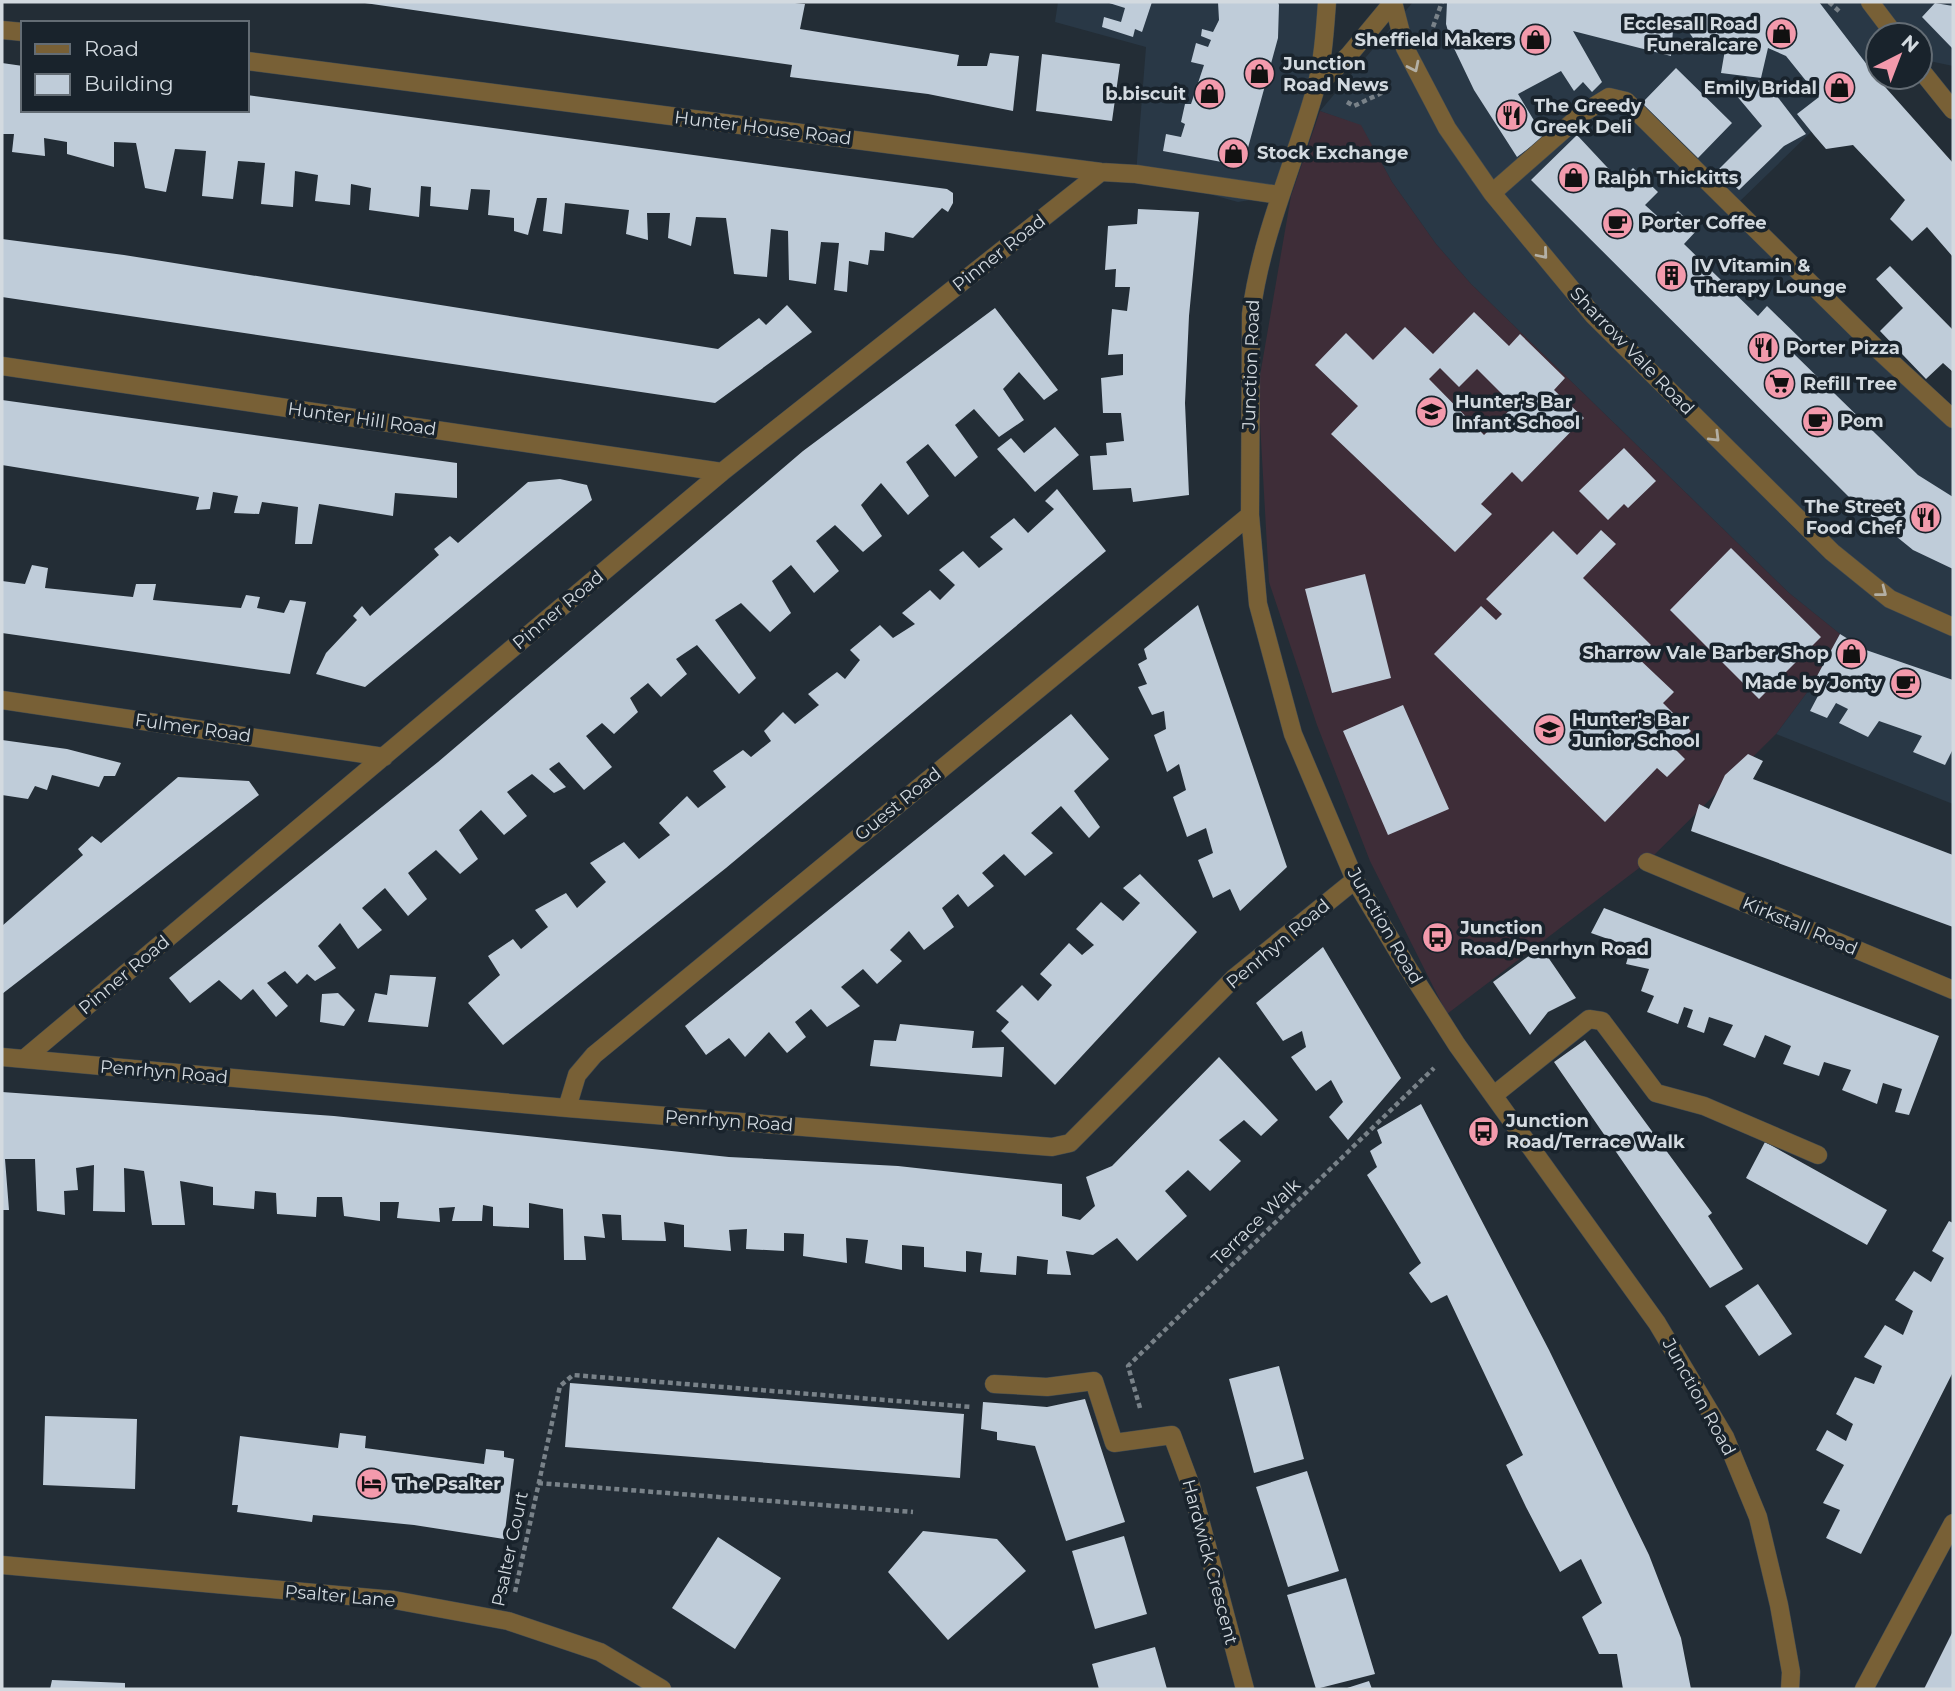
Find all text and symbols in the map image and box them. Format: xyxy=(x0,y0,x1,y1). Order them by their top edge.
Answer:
place label: Ecclesall Road Funeralcare xyxy=(1623,13,1758,56)
shop icon: Ecclesall Road Funeralcare xyxy=(1764,17,1798,51)
legend xyxy=(21,21,248,112)
north arrow xyxy=(1864,21,1934,91)
shop icon: Sheffield Makers xyxy=(1518,23,1552,57)
place label: Sheffield Makers xyxy=(1355,29,1512,51)
text: N xyxy=(1897,30,1923,57)
text: Road xyxy=(84,36,139,61)
place label: Junction Road News xyxy=(1282,53,1389,96)
shop icon: Junction Road News xyxy=(1243,57,1277,91)
one-way arrow xyxy=(1406,60,1420,72)
text: Building xyxy=(84,71,174,96)
shop icon: Emily Bridal xyxy=(1823,71,1857,105)
shop icon: b.biscuit xyxy=(1192,77,1226,111)
place label: Emily Bridal xyxy=(1703,77,1817,99)
place label: b.biscuit xyxy=(1105,83,1186,105)
place label: The Greedy Greek Deli xyxy=(1534,95,1642,138)
restaurant icon: The Greedy Greek Deli xyxy=(1494,99,1528,133)
street label: Hunter House Road xyxy=(673,106,853,150)
shop icon: Stock Exchange xyxy=(1217,136,1251,170)
place label: Stock Exchange xyxy=(1257,142,1408,164)
shop icon: Ralph Thickitts xyxy=(1557,161,1591,195)
place label: Ralph Thickitts xyxy=(1597,167,1739,189)
cafe icon: Porter Coffee xyxy=(1601,206,1635,240)
street label: Pinner Road xyxy=(948,210,1050,296)
place label: Porter Coffee xyxy=(1641,212,1767,234)
one-way arrow xyxy=(1534,246,1547,258)
place label: IV Vitamin & Therapy Lounge xyxy=(1694,255,1847,298)
building icon: IV Vitamin & Therapy Lounge xyxy=(1654,259,1688,293)
street label: Sharrow Vale Road xyxy=(1565,283,1699,419)
street label: Junction Road xyxy=(1238,299,1264,432)
restaurant icon: Porter Pizza xyxy=(1746,331,1780,365)
place label: Porter Pizza xyxy=(1786,337,1900,359)
supermarket icon: Refill Tree xyxy=(1763,367,1797,401)
place label: Refill Tree xyxy=(1803,373,1897,395)
place label: Hunter's Bar Infant School xyxy=(1455,391,1580,434)
school or university icon: Hunter's Bar Infant School xyxy=(1415,395,1449,429)
street label: Hunter Hill Road xyxy=(286,398,438,440)
cafe icon: Pom xyxy=(1800,404,1834,438)
place label: Pom xyxy=(1840,410,1884,432)
one-way arrow xyxy=(1707,429,1719,441)
place label: The Street Food Chef xyxy=(1804,496,1903,539)
restaurant icon: The Street Food Chef xyxy=(1908,500,1942,534)
street label: Pinner Road xyxy=(508,566,608,654)
one-way arrow xyxy=(1874,583,1886,596)
shop icon: Sharrow Vale Barber Shop xyxy=(1835,636,1869,670)
place label: Sharrow Vale Barber Shop xyxy=(1582,642,1829,664)
cafe icon: Made by Jonty xyxy=(1888,666,1922,700)
place label: Made by Jonty xyxy=(1745,672,1882,694)
street label: Fulmer Road xyxy=(134,709,252,747)
place label: Hunter's Bar Junior School xyxy=(1571,709,1700,752)
school or university icon: Hunter's Bar Junior School xyxy=(1532,713,1566,747)
street label: Guest Road xyxy=(850,762,946,846)
street label: Junction Road xyxy=(1342,863,1427,988)
street label: Kirkstall Road xyxy=(1739,892,1861,960)
street label: Penrhyn Road xyxy=(1222,894,1334,994)
place label: Junction Road/Penrhyn Road xyxy=(1459,917,1649,960)
bus stop icon: Junction Road/Penrhyn Road xyxy=(1420,921,1454,955)
street label: Pinner Road xyxy=(74,931,174,1019)
street label: Penrhyn Road xyxy=(99,1055,229,1089)
street label: Penrhyn Road xyxy=(664,1106,794,1136)
place label: Junction Road/Terrace Walk xyxy=(1505,1110,1685,1153)
bus stop icon: Junction Road/Terrace Walk xyxy=(1466,1114,1500,1148)
street label: Terrace Walk xyxy=(1207,1174,1305,1270)
street label: Junction Road xyxy=(1657,1334,1740,1460)
hotel icon: The Psalter xyxy=(355,1467,389,1501)
place label: The Psalter xyxy=(395,1473,501,1495)
street label: Hardwick Crescent xyxy=(1177,1477,1243,1647)
street label: Psalter Court xyxy=(487,1489,533,1609)
street label: Psalter Lane xyxy=(284,1580,396,1612)

